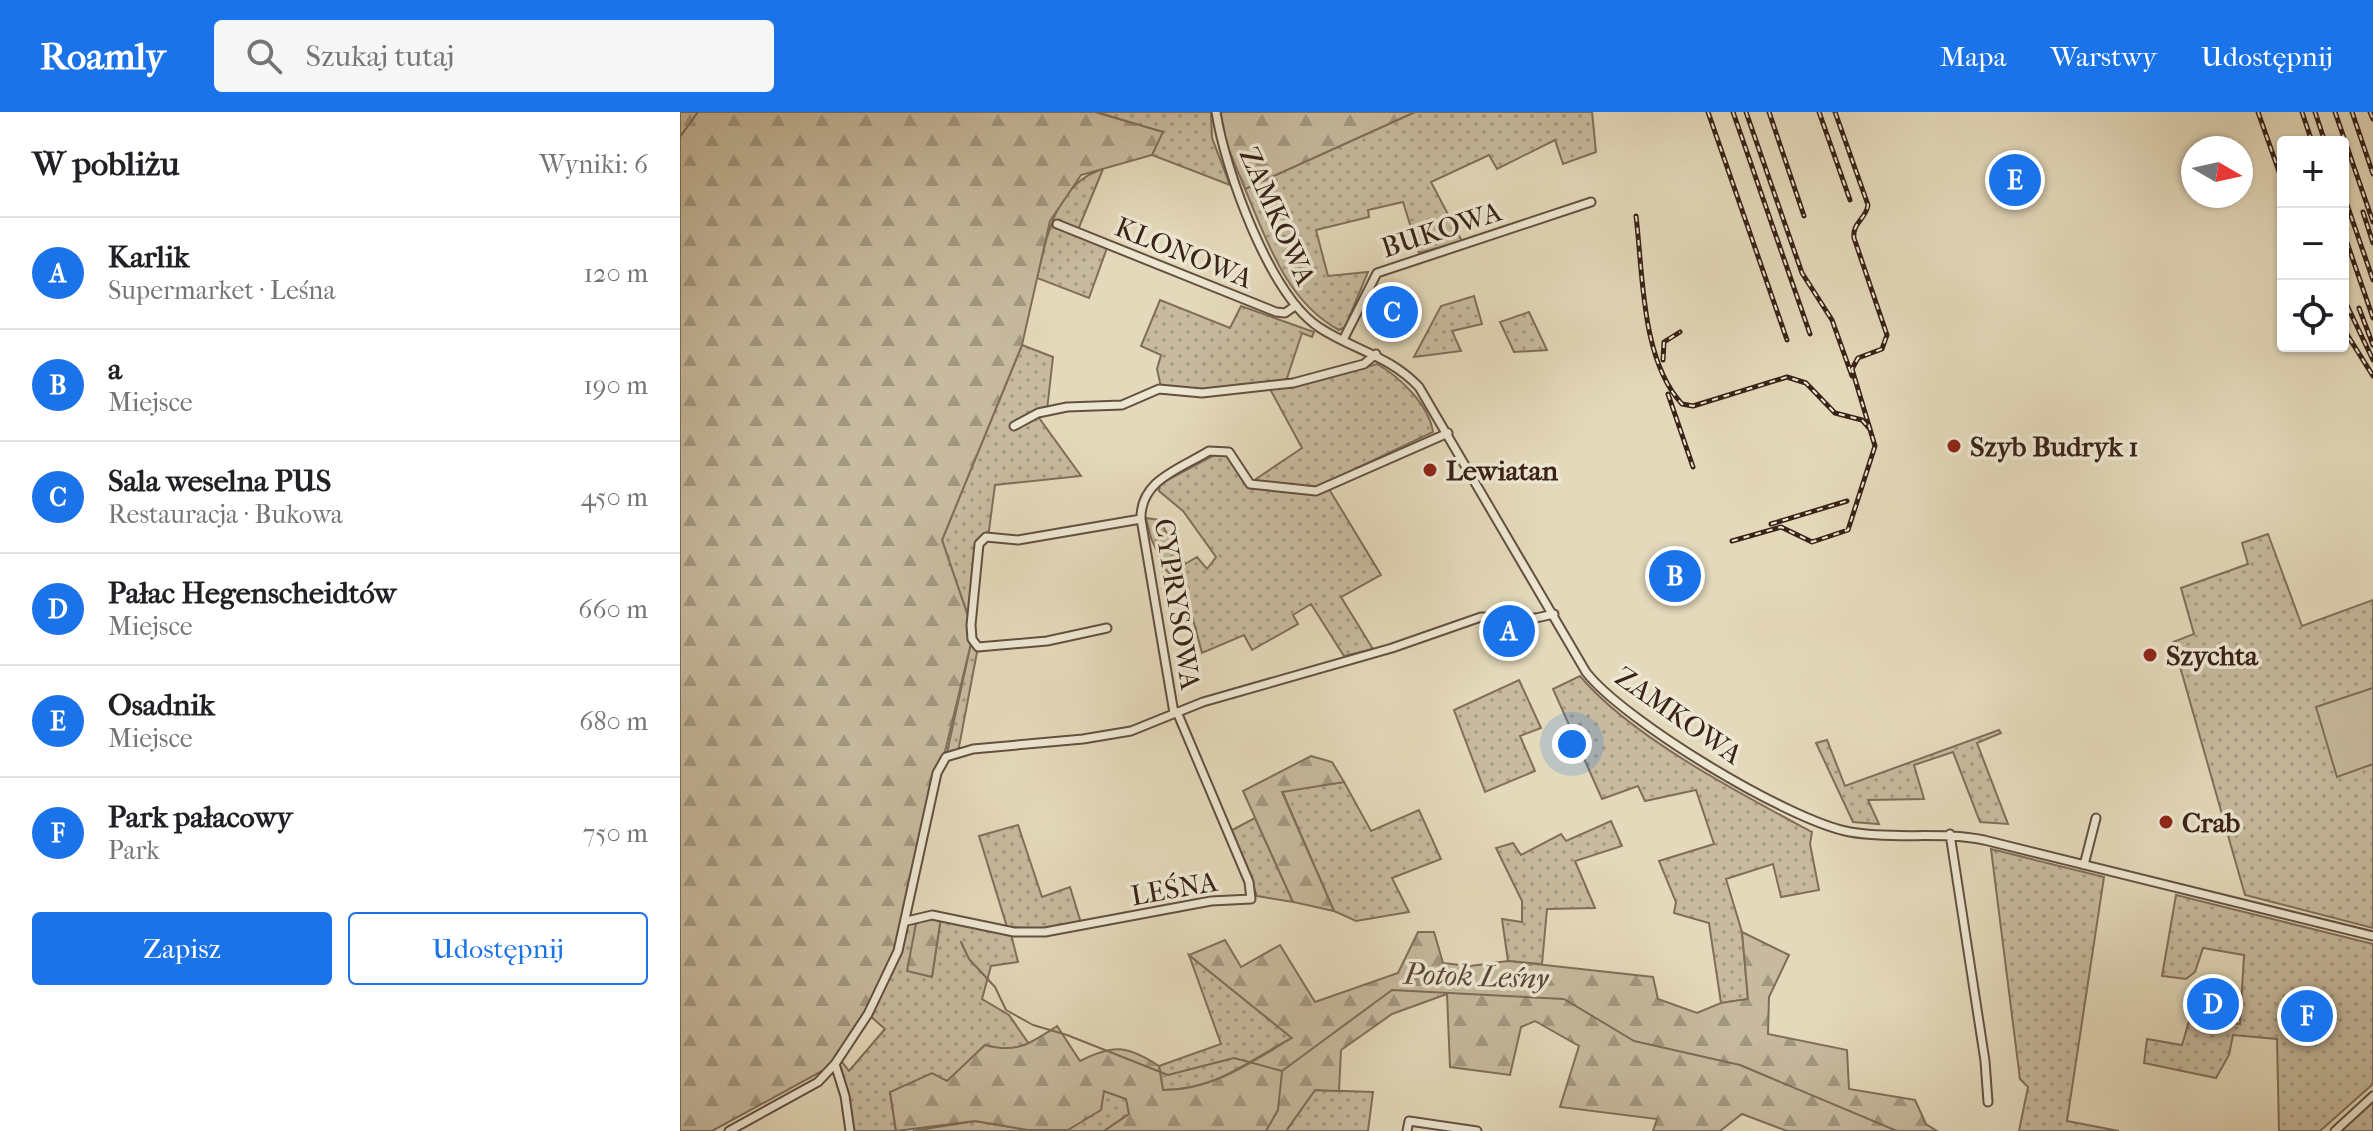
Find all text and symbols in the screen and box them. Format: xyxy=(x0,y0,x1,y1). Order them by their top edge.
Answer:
search box xyxy=(214,20,774,92)
text: Roamly xyxy=(40,34,166,79)
icon: search xyxy=(242,34,286,78)
text: Szukaj tutaj xyxy=(306,39,454,74)
text: Mapa xyxy=(1940,40,2006,73)
text: Warstwy xyxy=(2050,40,2157,73)
text: Udostępnij xyxy=(2201,40,2333,73)
north arrow xyxy=(2181,136,2253,208)
map controls xyxy=(2277,136,2349,352)
button: + xyxy=(2277,136,2349,208)
street label: ZAMKOWA xyxy=(1233,142,1323,291)
text: W pobliżu xyxy=(32,144,179,184)
text: Wyniki: 6 xyxy=(540,149,648,180)
pin: E xyxy=(1989,150,2041,210)
street label: BUKOWA xyxy=(1377,194,1506,264)
button: − xyxy=(2277,208,2349,280)
street label: KLONOWA xyxy=(1110,210,1258,295)
text: Karlik xyxy=(108,240,189,275)
text: A xyxy=(50,258,66,289)
text: 120 m xyxy=(584,258,648,289)
text: Supermarket · Leśna xyxy=(108,275,335,306)
button: locate xyxy=(2277,280,2349,352)
pin: C xyxy=(1366,282,1418,342)
text: a xyxy=(108,352,122,387)
text: B xyxy=(50,370,66,401)
text: 190 m xyxy=(584,370,648,401)
text: Miejsce xyxy=(108,387,193,418)
place label: Szyb Budryk 1 xyxy=(1970,430,2139,463)
marker: Szyb Budryk 1 xyxy=(1945,437,1963,455)
place label: Lewiatan xyxy=(1446,454,1559,487)
marker: Lewiatan xyxy=(1421,461,1439,479)
text: Sala weselna PUS xyxy=(108,464,331,499)
text: C xyxy=(49,482,67,513)
text: 450 m xyxy=(581,482,648,513)
text: Restauracja · Bukowa xyxy=(108,499,343,530)
street label: CYPRYSOWA xyxy=(1148,516,1207,693)
pin: B xyxy=(1649,546,1701,606)
text: Pałac Hegenscheidtów xyxy=(108,576,396,611)
text: D xyxy=(48,594,68,625)
text: 660 m xyxy=(578,594,648,625)
pin: A xyxy=(1483,601,1535,661)
text: Miejsce xyxy=(108,611,193,642)
place label: Szychta xyxy=(2166,639,2259,672)
marker: Szychta xyxy=(2141,646,2159,664)
street label: ZAMKOWA xyxy=(1609,660,1749,772)
text: Osadnik xyxy=(108,688,215,723)
text: E xyxy=(50,706,66,737)
text: 680 m xyxy=(579,706,648,737)
text: Miejsce xyxy=(108,723,193,754)
your location xyxy=(1552,724,1592,764)
text: Park pałacowy xyxy=(108,800,293,835)
place label: Crab xyxy=(2182,806,2241,839)
marker: Crab xyxy=(2157,813,2175,831)
text: F xyxy=(51,818,65,849)
text: 750 m xyxy=(583,818,648,849)
text: Park xyxy=(108,835,160,866)
street label: LEŚNA xyxy=(1128,865,1221,912)
button: Zapisz xyxy=(32,912,332,985)
button: Udostępnij xyxy=(348,912,648,985)
water label: Potok Leśny xyxy=(1401,956,1550,997)
pin: D xyxy=(2187,974,2239,1034)
pin: F xyxy=(2281,986,2333,1046)

